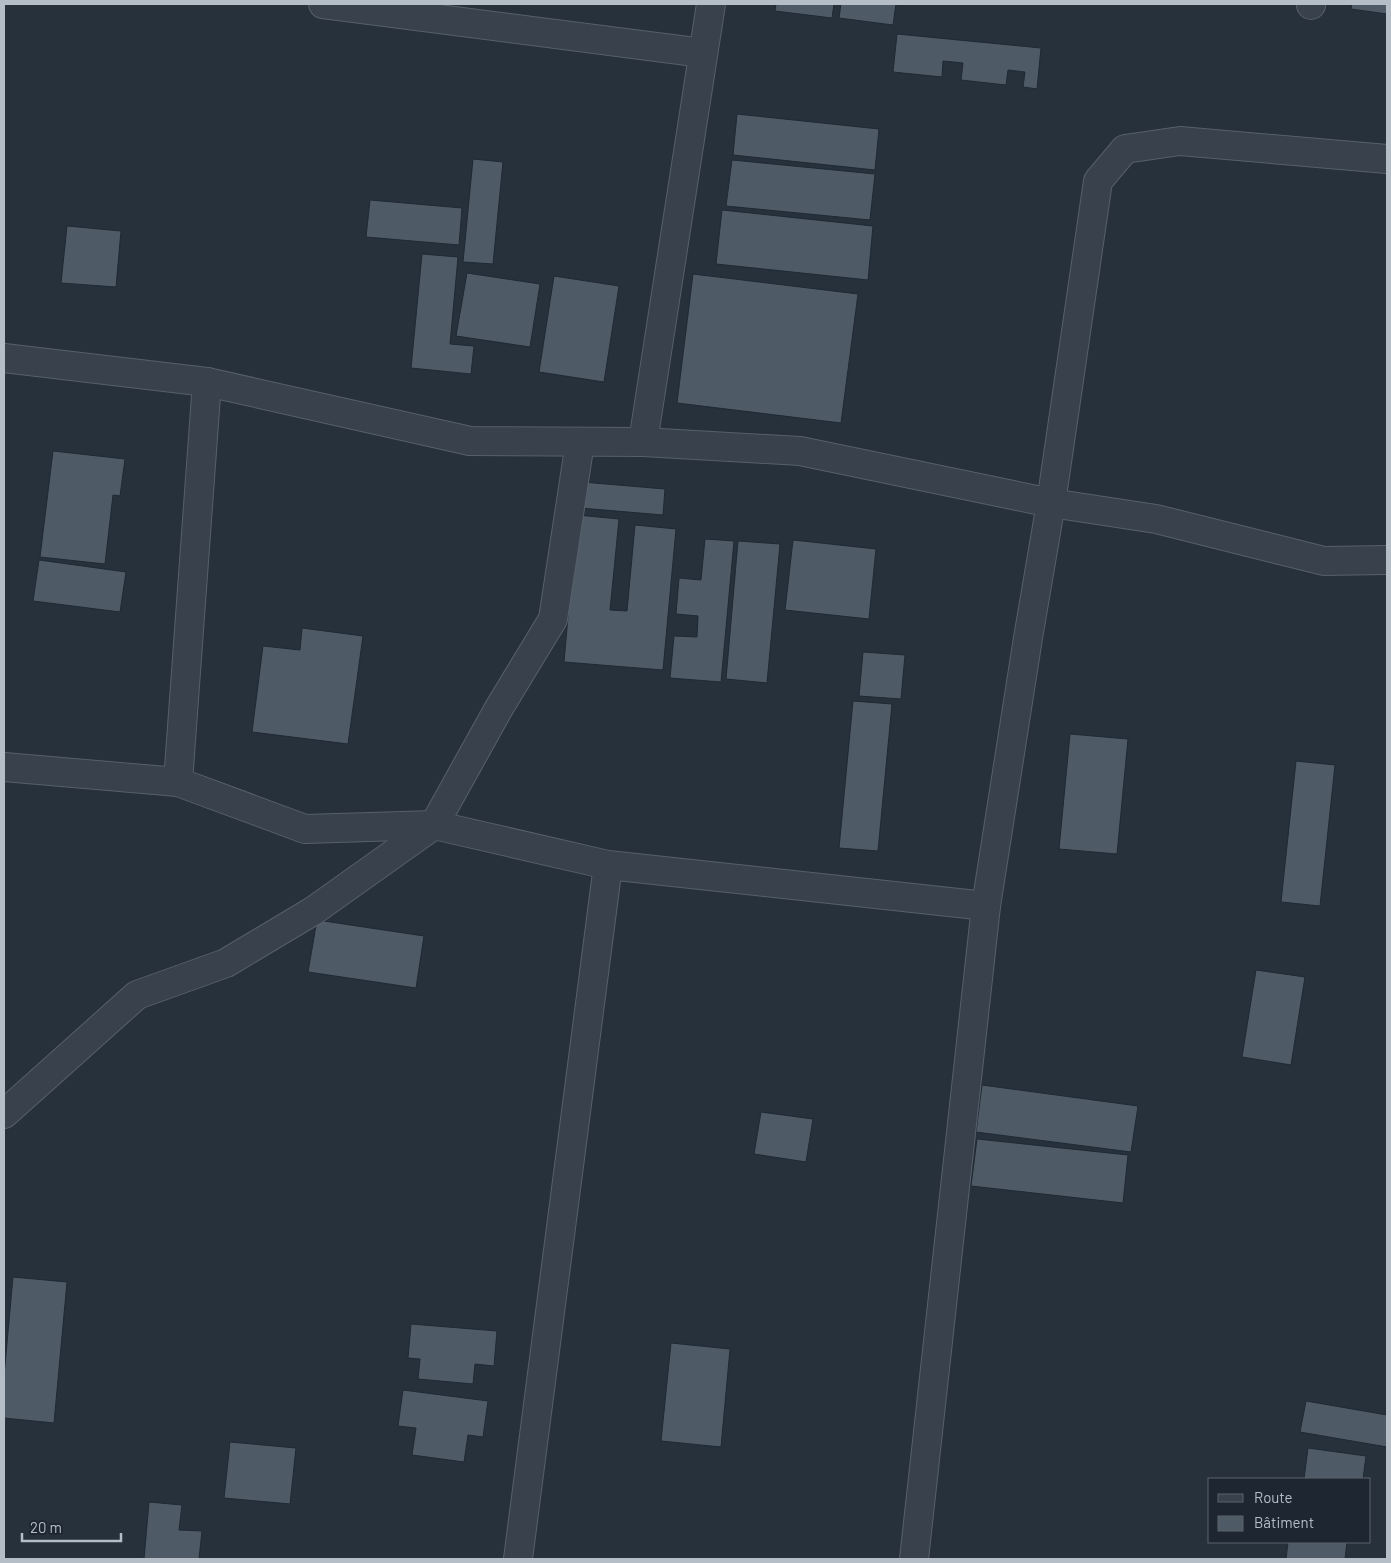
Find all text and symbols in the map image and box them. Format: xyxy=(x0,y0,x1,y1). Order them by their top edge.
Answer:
legend xyxy=(1208,1478,1371,1543)
text: Route xyxy=(1254,1488,1293,1506)
scale bar xyxy=(22,1510,121,1542)
text: Bâtiment xyxy=(1254,1513,1314,1531)
text: 20 m xyxy=(30,1518,62,1536)

